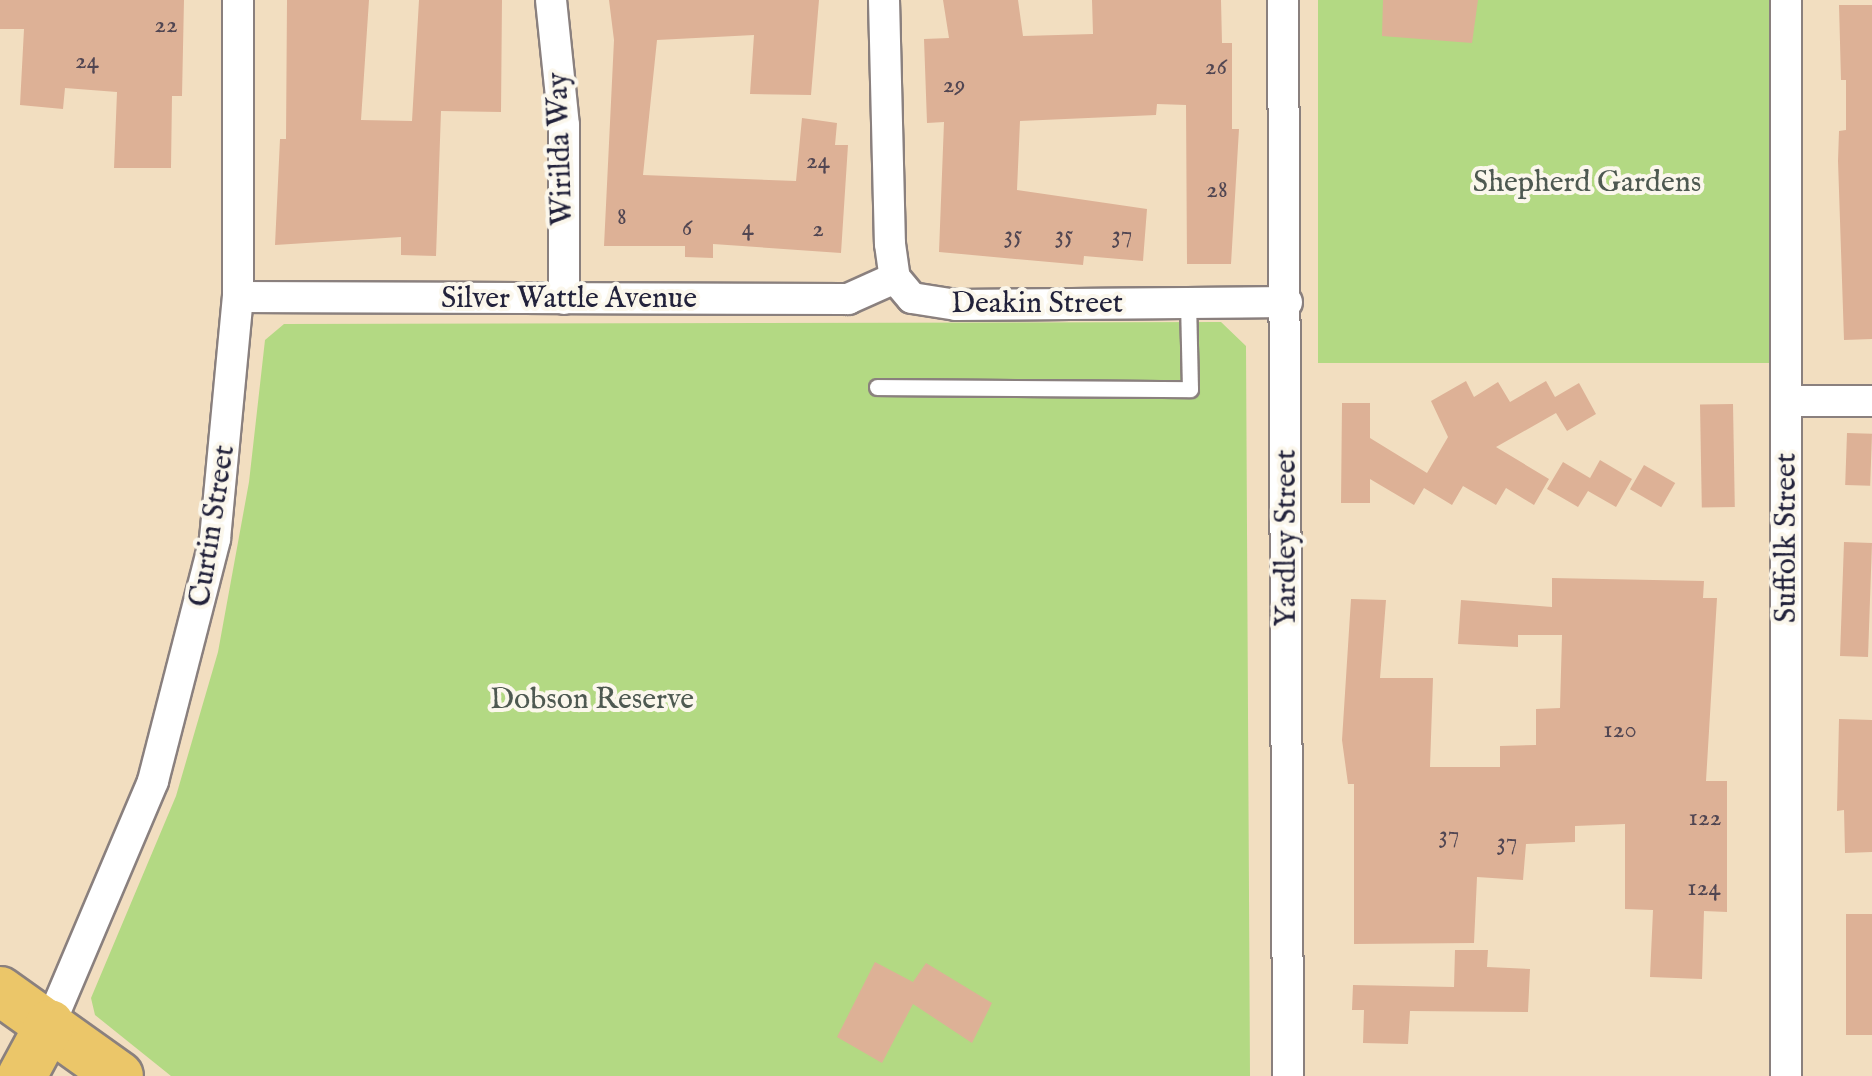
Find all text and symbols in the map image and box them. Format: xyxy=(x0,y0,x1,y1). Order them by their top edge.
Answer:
house number: 22 xyxy=(154,10,178,40)
house number: 24 xyxy=(75,46,99,76)
house number: 26 xyxy=(1205,52,1227,82)
house number: 29 xyxy=(943,70,965,100)
street label: Wirilda Way xyxy=(540,72,582,226)
house number: 24 xyxy=(806,146,830,176)
park label: Shepherd Gardens xyxy=(1473,165,1701,201)
house number: 28 xyxy=(1206,175,1228,205)
house number: 8 xyxy=(617,202,627,232)
house number: 6 xyxy=(682,213,692,243)
house number: 4 xyxy=(742,213,754,243)
house number: 2 xyxy=(812,214,824,244)
house number: 35 xyxy=(1004,220,1022,250)
house number: 35 xyxy=(1055,220,1073,250)
house number: 37 xyxy=(1111,220,1133,250)
street label: Silver Wattle Avenue xyxy=(441,281,697,317)
street label: Deakin Street xyxy=(951,286,1123,322)
street label: Curtin Street xyxy=(182,442,244,610)
street label: Yardley Street xyxy=(1269,449,1305,627)
street label: Suffolk Street xyxy=(1769,453,1805,623)
park label: Dobson Reserve xyxy=(490,682,694,718)
house number: 120 xyxy=(1603,715,1637,745)
house number: 122 xyxy=(1689,803,1721,833)
house number: 37 xyxy=(1438,820,1460,850)
house number: 37 xyxy=(1496,827,1518,857)
house number: 124 xyxy=(1687,873,1721,903)

